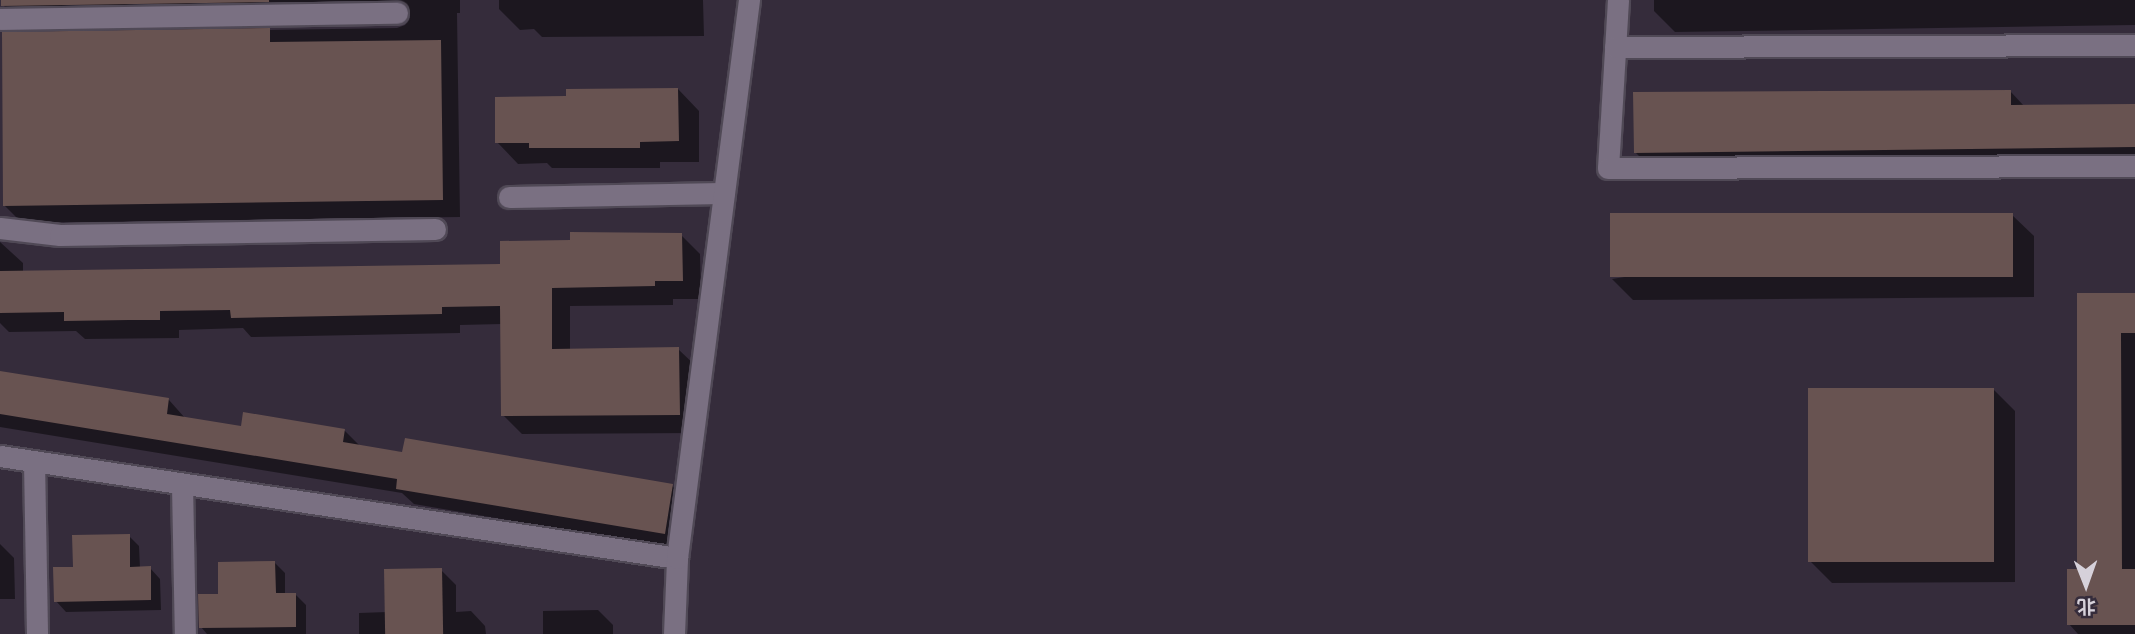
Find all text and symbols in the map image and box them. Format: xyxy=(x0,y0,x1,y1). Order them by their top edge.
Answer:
north arrow xyxy=(2051,550,2121,620)
text: 北 xyxy=(2077,595,2096,618)

